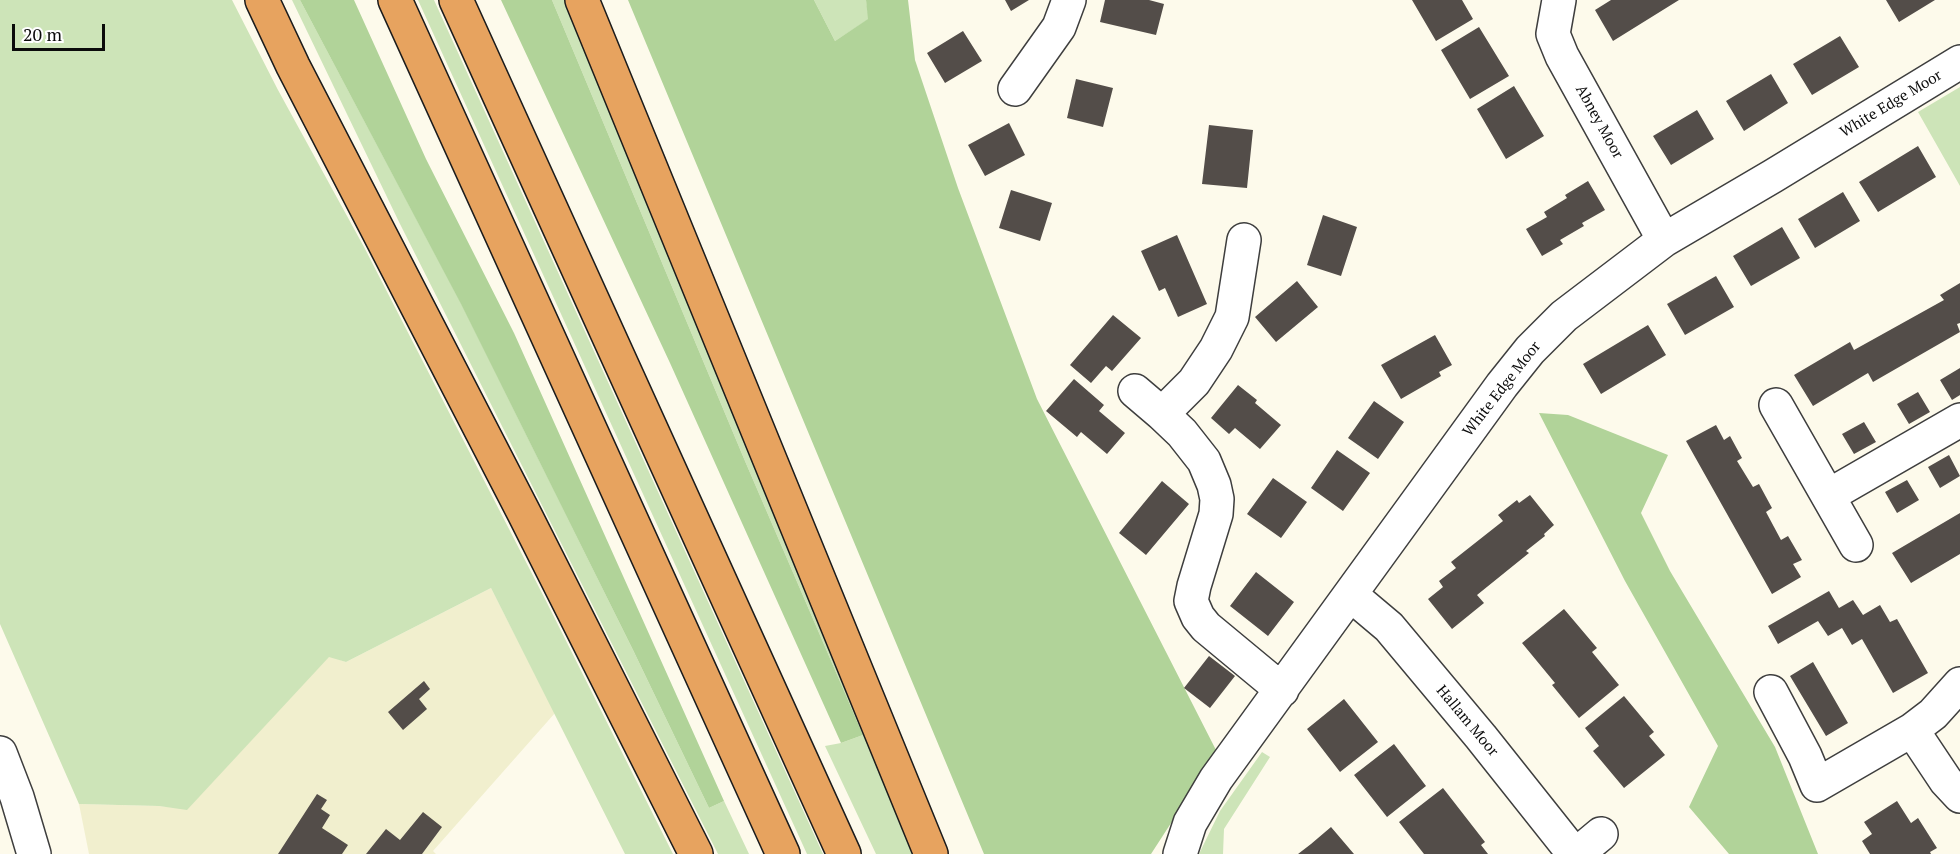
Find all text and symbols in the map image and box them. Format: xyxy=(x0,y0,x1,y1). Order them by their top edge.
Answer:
scale bar xyxy=(15,12,108,50)
text: 20 m xyxy=(23,22,62,46)
street label: White Edge Moor xyxy=(1837,67,1945,141)
street label: Abney Moor xyxy=(1571,82,1627,162)
street label: White Edge Moor xyxy=(1459,338,1545,440)
street label: Hallam Moor xyxy=(1432,682,1502,760)

